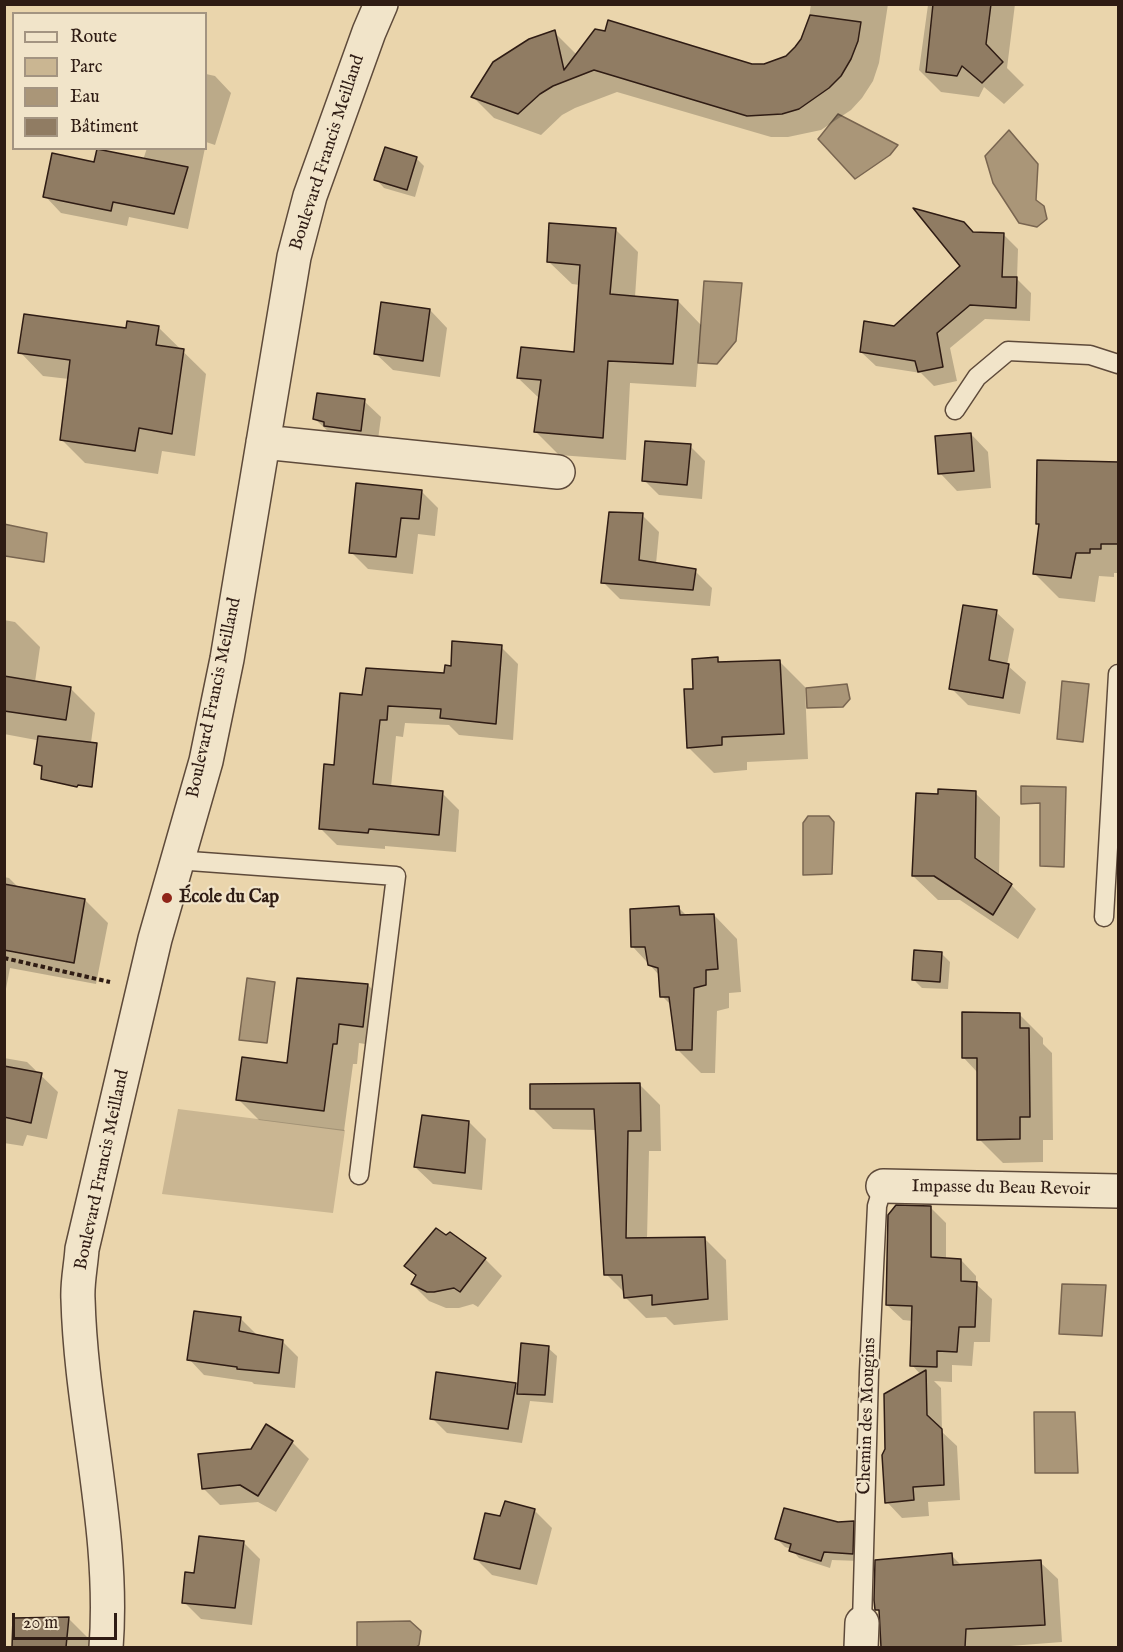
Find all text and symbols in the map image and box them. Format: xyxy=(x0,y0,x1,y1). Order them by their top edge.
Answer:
legend xyxy=(12,12,207,150)
text: Route xyxy=(70,26,117,49)
street label: Boulevard Francis Meilland xyxy=(286,52,370,254)
text: Parc xyxy=(70,56,102,79)
text: Eau xyxy=(70,86,100,109)
text: Bâtiment xyxy=(70,116,139,139)
street label: Boulevard Francis Meilland xyxy=(183,596,247,800)
place label: École du Cap xyxy=(179,887,279,909)
marker: École du Cap xyxy=(160,891,174,905)
street label: Boulevard Francis Meilland xyxy=(71,1068,135,1272)
street label: Impasse du Beau Revoir xyxy=(911,1177,1091,1201)
street label: Chemin des Mougins xyxy=(854,1337,882,1495)
scale bar xyxy=(15,1601,120,1639)
text: 20 m xyxy=(23,1612,58,1635)

